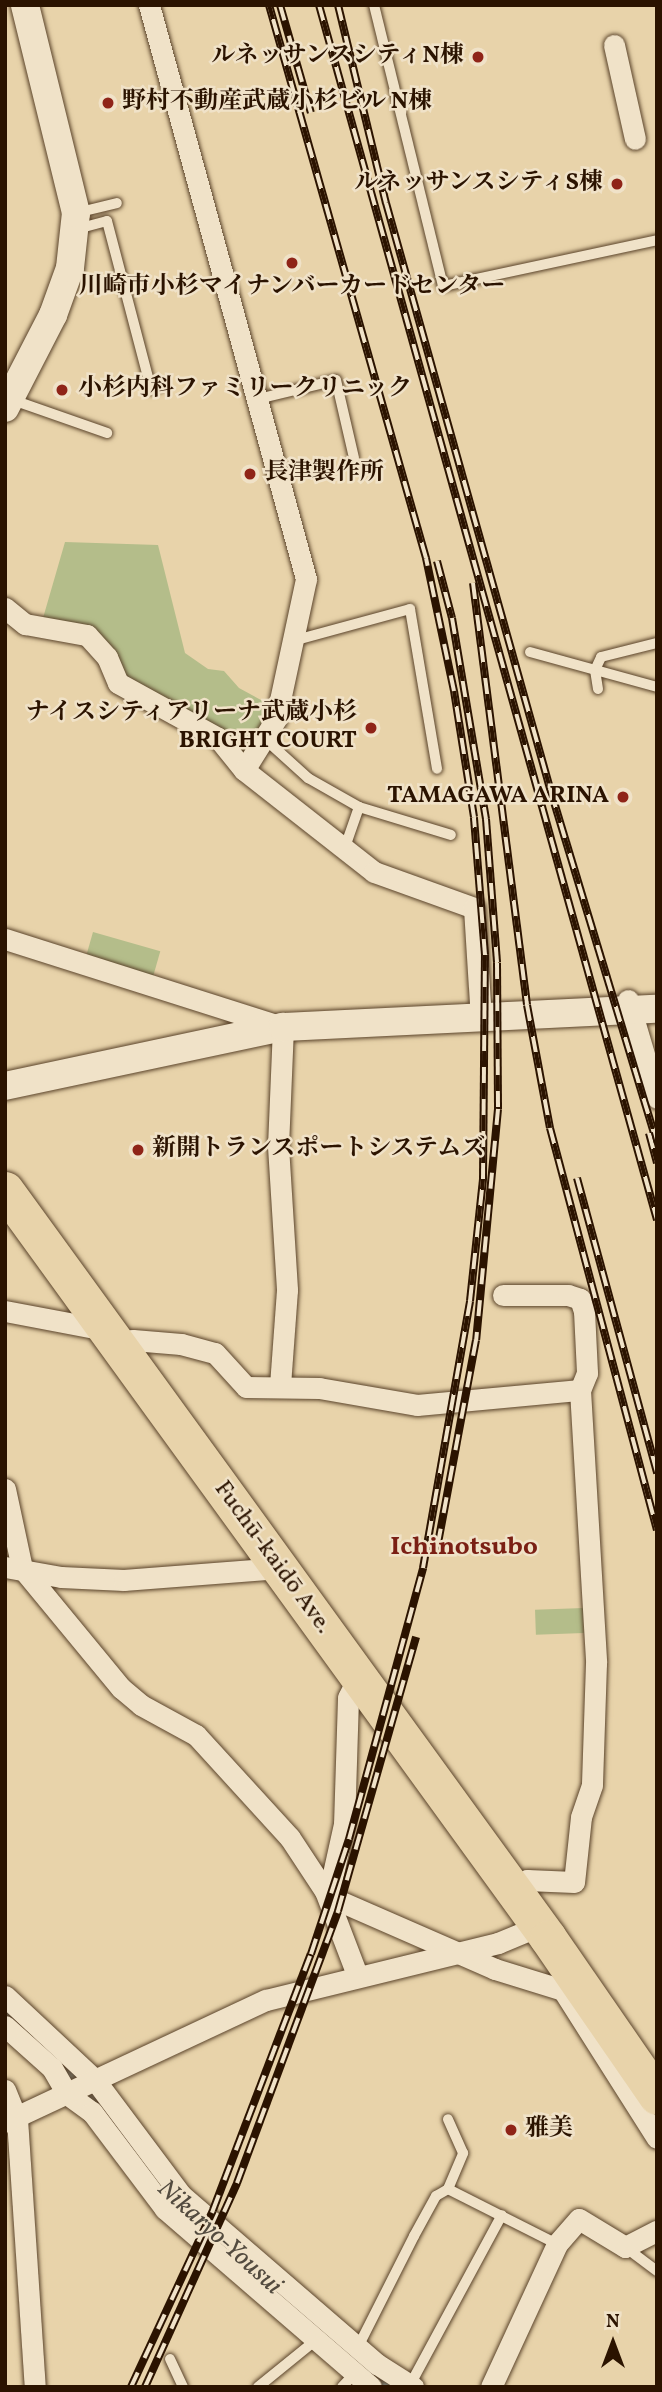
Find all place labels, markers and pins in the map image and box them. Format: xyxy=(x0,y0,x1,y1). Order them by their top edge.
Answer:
place label: ルネッサンスシティN棟 xyxy=(207,43,464,71)
marker: ルネッサンスシティN棟 xyxy=(470,49,486,65)
place label: 野村不動産武蔵小杉ビル N棟 xyxy=(122,89,432,117)
marker: 野村不動産武蔵小杉ビル N棟 xyxy=(100,95,116,111)
place label: ルネッサンスシティS棟 xyxy=(350,170,603,198)
marker: ルネッサンスシティS棟 xyxy=(609,176,625,192)
marker: 川崎市小杉マイナンバーカードセンター xyxy=(284,255,300,271)
place label: 川崎市小杉マイナンバーカードセンター xyxy=(76,274,508,302)
place label: 小杉内科ファミリークリニック xyxy=(78,376,414,404)
marker: 小杉内科ファミリークリニック xyxy=(52,380,72,400)
place label: 長津製作所 xyxy=(264,460,384,488)
marker: 長津製作所 xyxy=(242,466,258,482)
place label: ナイスシティアリーナ武蔵小杉 BRIGHT COURT xyxy=(21,700,357,756)
marker: ナイスシティアリーナ武蔵小杉 BRIGHT COURT xyxy=(363,720,379,736)
place label: TAMAGAWA ARINA xyxy=(387,783,609,811)
marker: TAMAGAWA ARINA xyxy=(615,789,631,805)
place label: 新開トランスポートシステムズ xyxy=(152,1136,488,1164)
marker: 新開トランスポートシステムズ xyxy=(130,1142,146,1158)
place label: 雅美 xyxy=(525,2116,573,2144)
marker: 雅美 xyxy=(503,2122,519,2138)

